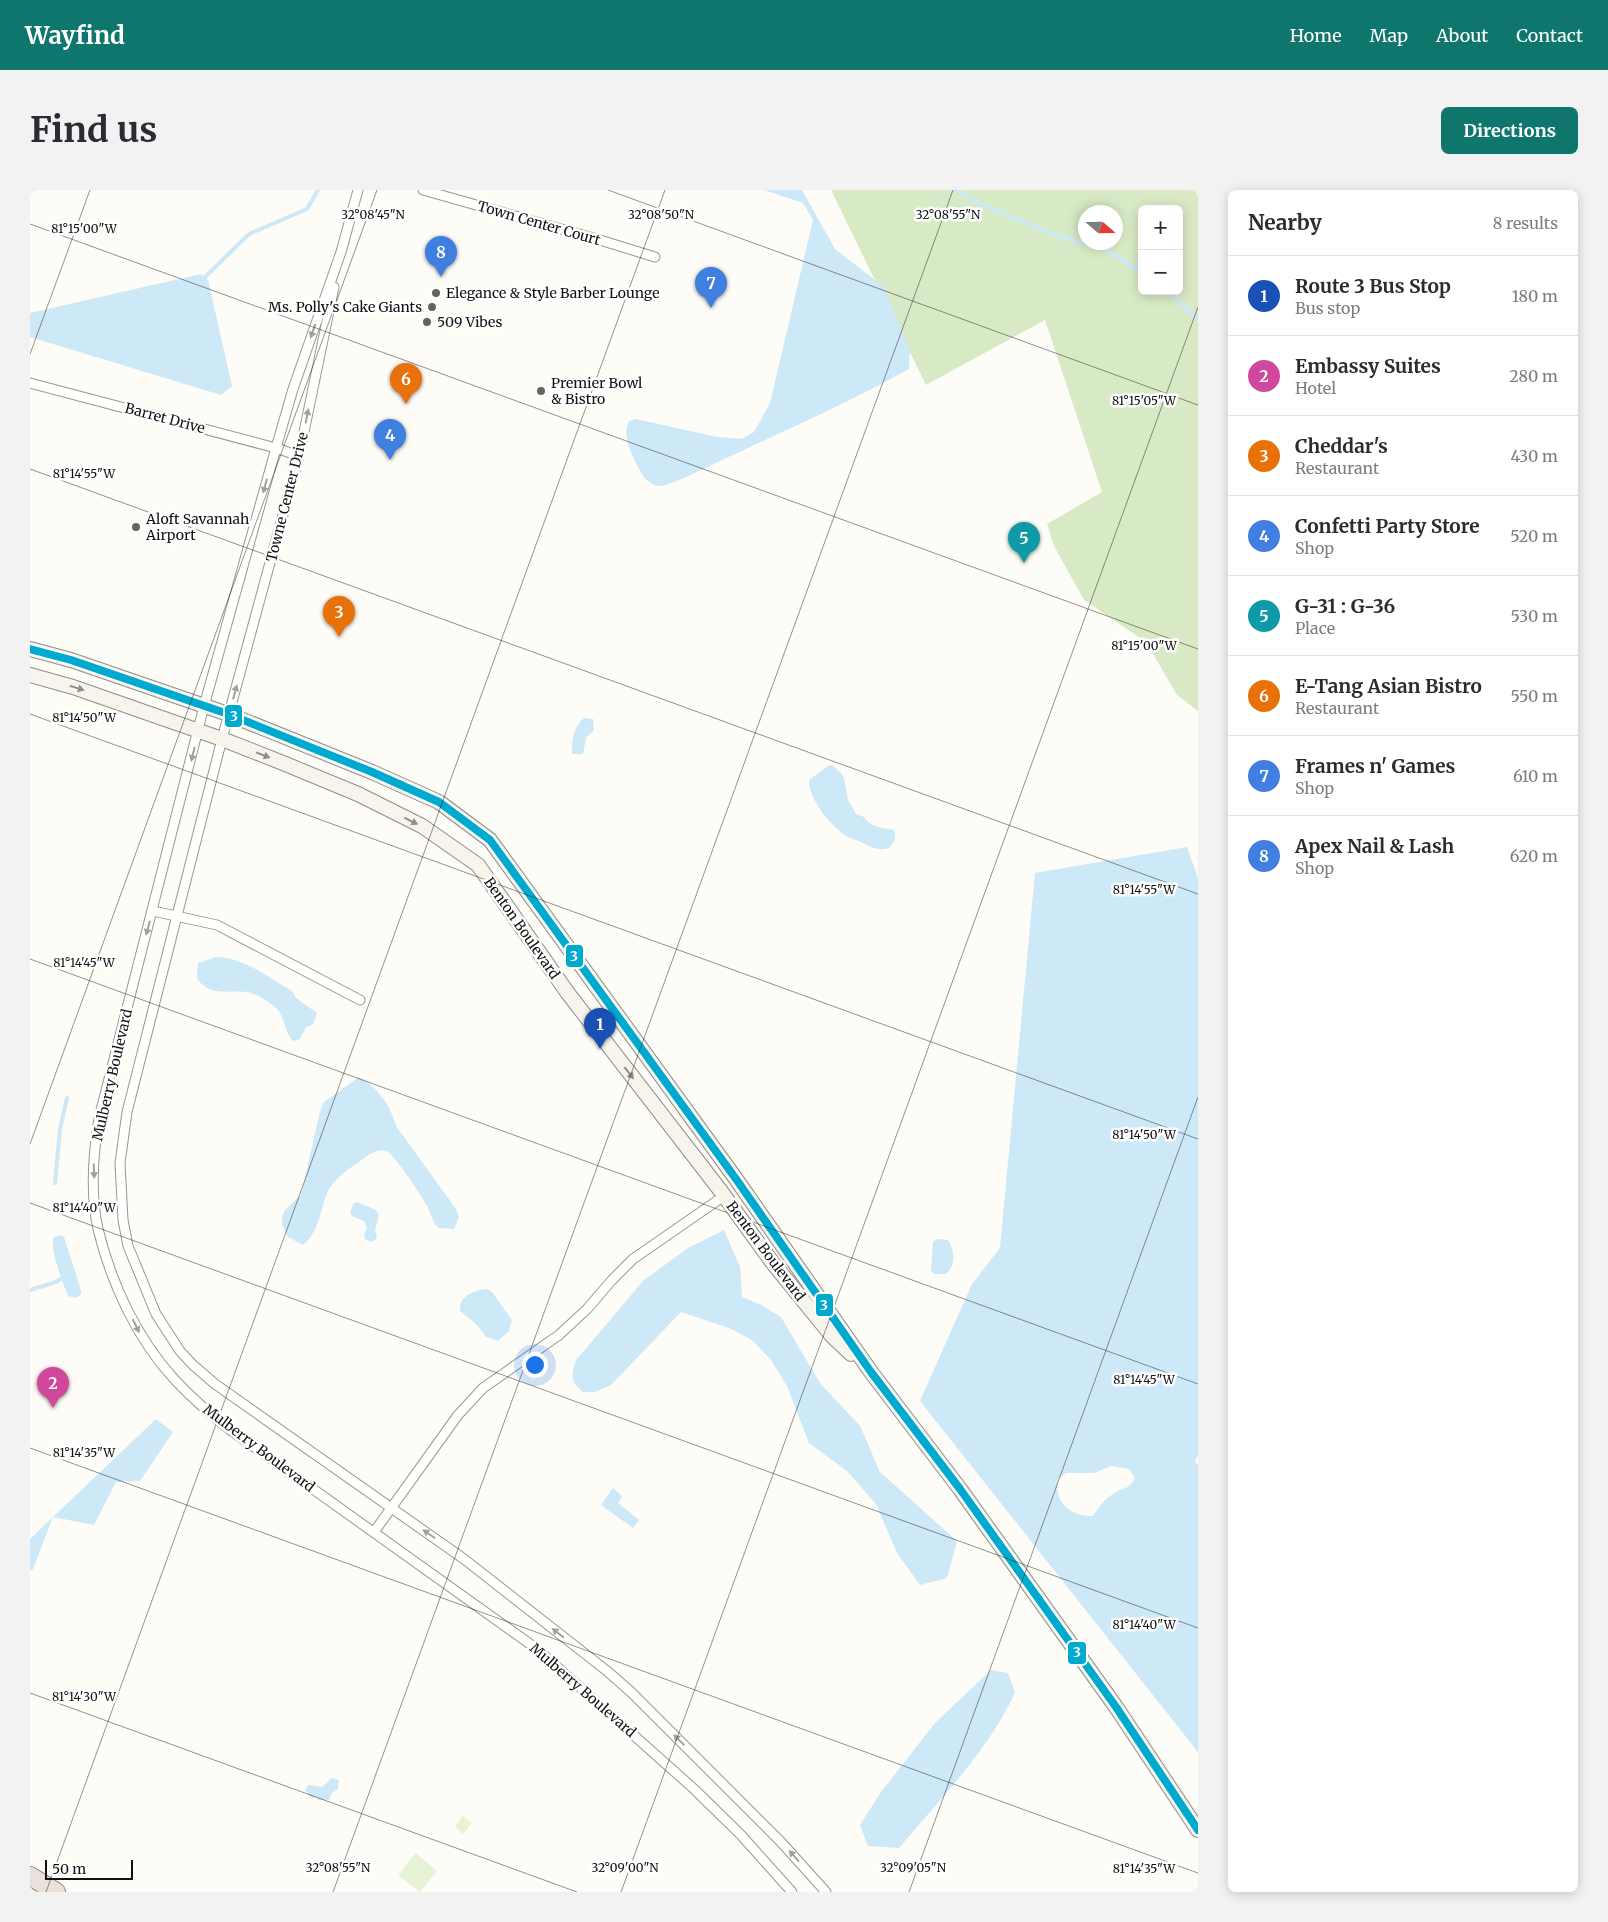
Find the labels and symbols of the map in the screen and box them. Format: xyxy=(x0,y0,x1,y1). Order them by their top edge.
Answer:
street label: Town Center Court xyxy=(475,197,603,249)
north arrow xyxy=(1078,205,1123,250)
text: 32°08'45"N xyxy=(341,207,406,222)
text: 32°08'50"N xyxy=(628,207,695,222)
text: 32°08'55"N xyxy=(916,207,981,222)
text: 81°15'00"W xyxy=(51,221,118,236)
pin: 8 xyxy=(425,236,457,277)
pin: 7 xyxy=(695,267,727,308)
place label: Elegance & Style Barber Lounge xyxy=(446,284,660,302)
marker: Elegance & Style Barber Lounge xyxy=(430,287,442,299)
place label: Ms. Polly's Cake Giants xyxy=(268,298,422,316)
marker: Ms. Polly's Cake Giants xyxy=(426,301,438,313)
place label: 509 Vibes xyxy=(437,313,503,331)
marker: 509 Vibes xyxy=(421,316,433,328)
one-way arrow xyxy=(309,324,316,339)
pin: 6 xyxy=(390,363,422,404)
place label: Premier Bowl & Bistro xyxy=(551,374,643,408)
marker: Premier Bowl & Bistro xyxy=(535,385,547,397)
text: 81°15'05"W xyxy=(1112,393,1177,408)
street label: Barret Drive xyxy=(123,399,207,437)
one-way arrow xyxy=(303,409,311,424)
pin: 4 xyxy=(374,419,406,460)
street label: Towne Center Drive xyxy=(262,430,312,564)
text: 81°14'55"W xyxy=(53,466,116,481)
one-way arrow xyxy=(261,479,269,494)
place label: Aloft Savannah Airport xyxy=(145,510,249,544)
marker: Aloft Savannah Airport xyxy=(130,521,142,533)
pin: 5 xyxy=(1008,522,1040,563)
pin: 3 xyxy=(323,596,355,637)
text: 81°15'00"W xyxy=(1111,638,1178,653)
one-way arrow xyxy=(231,684,239,699)
one-way arrow xyxy=(70,685,85,693)
line badge: 3 xyxy=(224,704,243,728)
text: 3 xyxy=(230,707,238,725)
text: 81°14'50"W xyxy=(52,710,117,725)
one-way arrow xyxy=(189,746,197,761)
one-way arrow xyxy=(256,751,271,759)
one-way arrow xyxy=(404,816,419,825)
street label: Benton Boulevard xyxy=(480,874,564,983)
text: 81°14'55"W xyxy=(1113,882,1176,897)
one-way arrow xyxy=(144,920,152,935)
line badge: 3 xyxy=(565,944,584,968)
text: 3 xyxy=(570,947,578,965)
text: 81°14'45"W xyxy=(53,955,116,970)
street label: Mulberry Boulevard xyxy=(88,1007,136,1143)
pin: 1 xyxy=(584,1008,616,1049)
one-way arrow xyxy=(624,1066,635,1079)
text: 81°14'50"W xyxy=(1112,1127,1177,1142)
one-way arrow xyxy=(90,1163,98,1179)
street label: Benton Boulevard xyxy=(723,1198,810,1305)
text: 81°14'40"W xyxy=(52,1200,117,1215)
line badge: 3 xyxy=(815,1293,834,1317)
text: 3 xyxy=(820,1296,828,1314)
one-way arrow xyxy=(133,1319,141,1333)
your location xyxy=(522,1352,548,1378)
pin: 2 xyxy=(37,1367,69,1408)
text: 81°14'45"W xyxy=(1113,1372,1176,1387)
street label: Mulberry Boulevard xyxy=(200,1400,319,1496)
text: 81°14'35"W xyxy=(53,1445,116,1460)
one-way arrow xyxy=(422,1529,436,1539)
text: 81°14'40"W xyxy=(1112,1617,1177,1632)
one-way arrow xyxy=(552,1627,565,1638)
street label: Mulberry Boulevard xyxy=(526,1639,640,1741)
line badge: 3 xyxy=(1067,1641,1087,1665)
text: 3 xyxy=(1073,1643,1081,1661)
text: 81°14'30"W xyxy=(52,1689,117,1704)
one-way arrow xyxy=(674,1735,686,1747)
one-way arrow xyxy=(788,1850,800,1862)
scale bar xyxy=(45,1857,132,1880)
text: 32°08'55"N xyxy=(306,1860,371,1875)
text: 32°09'00"N xyxy=(591,1860,659,1875)
text: 32°09'05"N xyxy=(880,1860,947,1875)
text: 81°14'35"W xyxy=(1113,1861,1176,1876)

